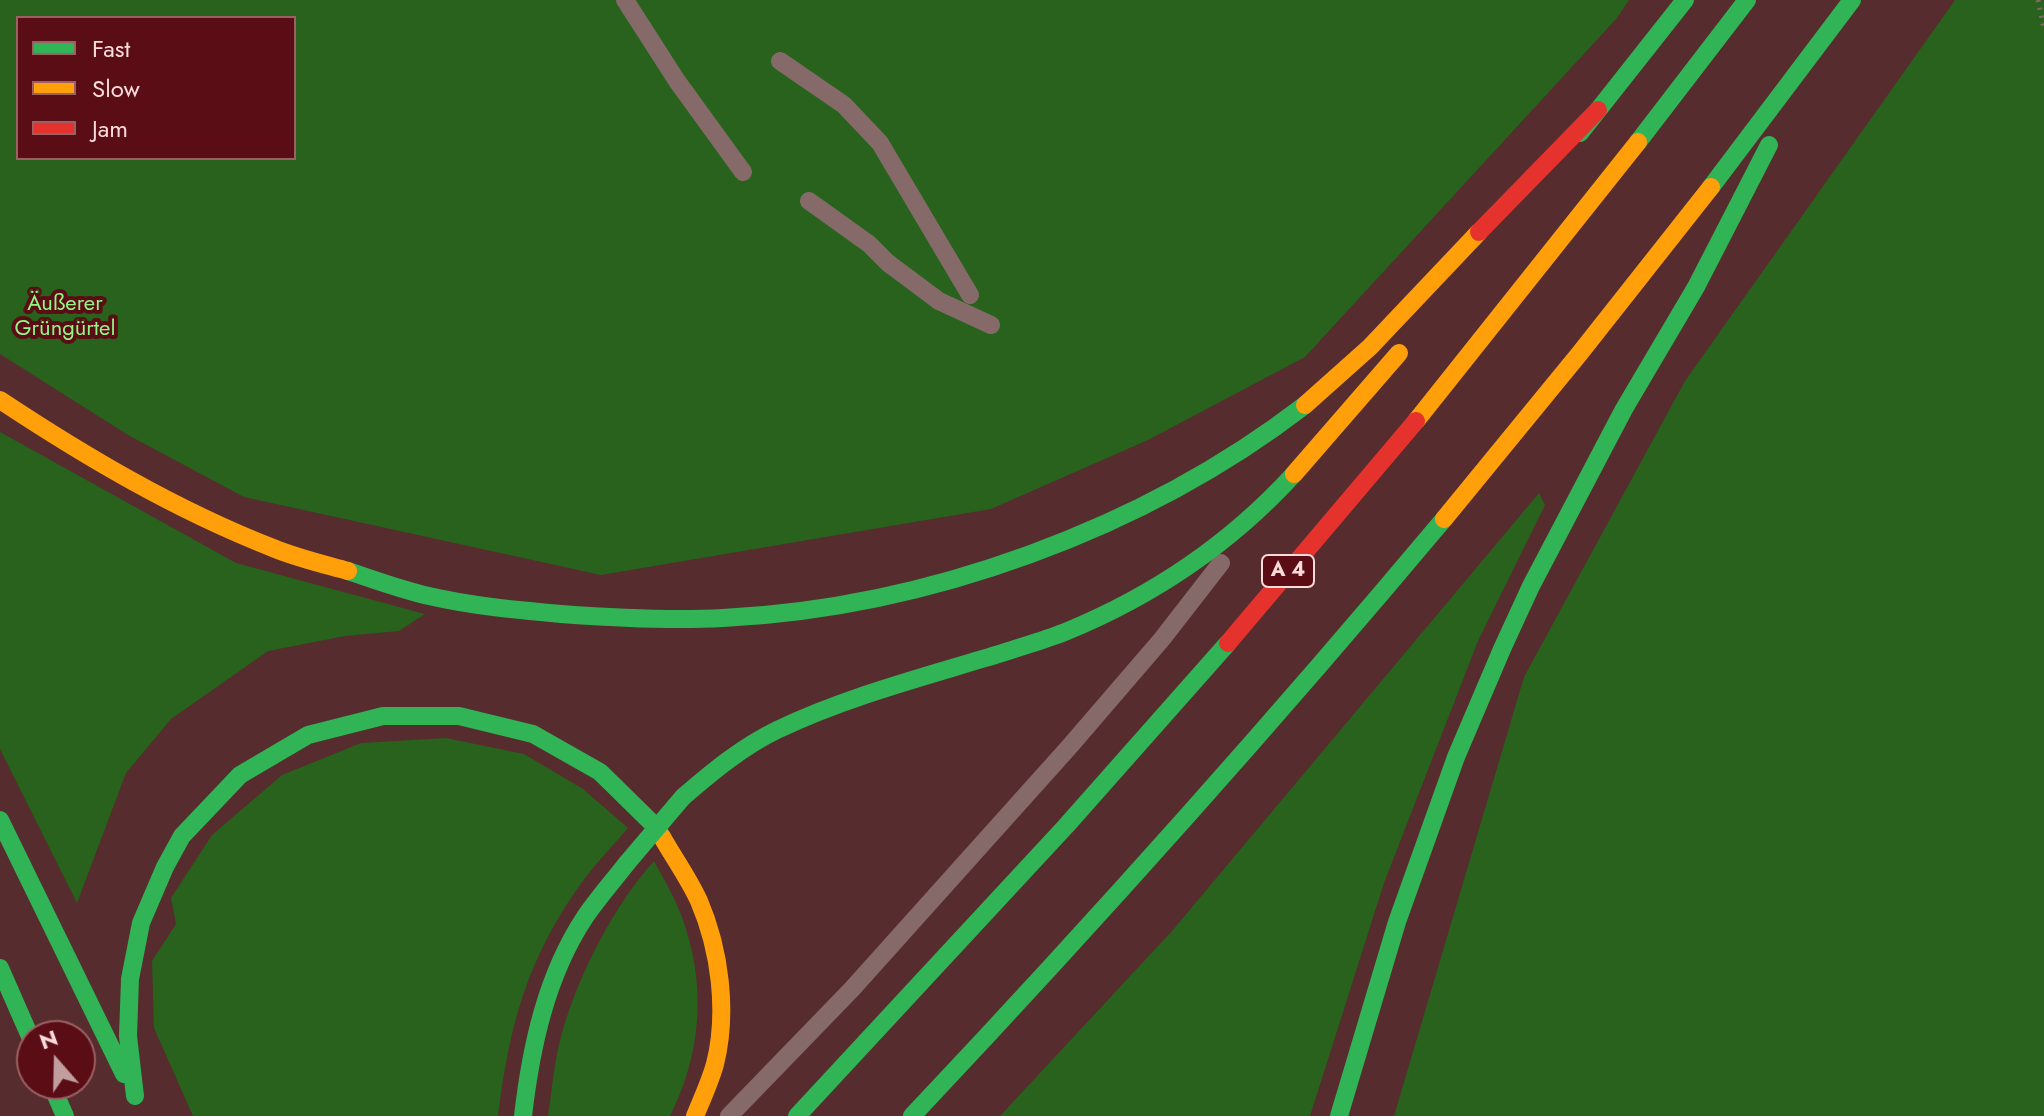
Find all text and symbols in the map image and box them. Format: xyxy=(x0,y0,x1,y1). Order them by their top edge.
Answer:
legend xyxy=(16,16,296,160)
text: Fast xyxy=(92,31,130,66)
text: Slow xyxy=(92,71,140,106)
text: Jam xyxy=(92,111,128,146)
park label: Äußerer Grüngürtel xyxy=(14,292,116,344)
road number: A 4 xyxy=(1262,555,1314,587)
north arrow xyxy=(16,1020,96,1100)
text: N xyxy=(35,1021,62,1057)

